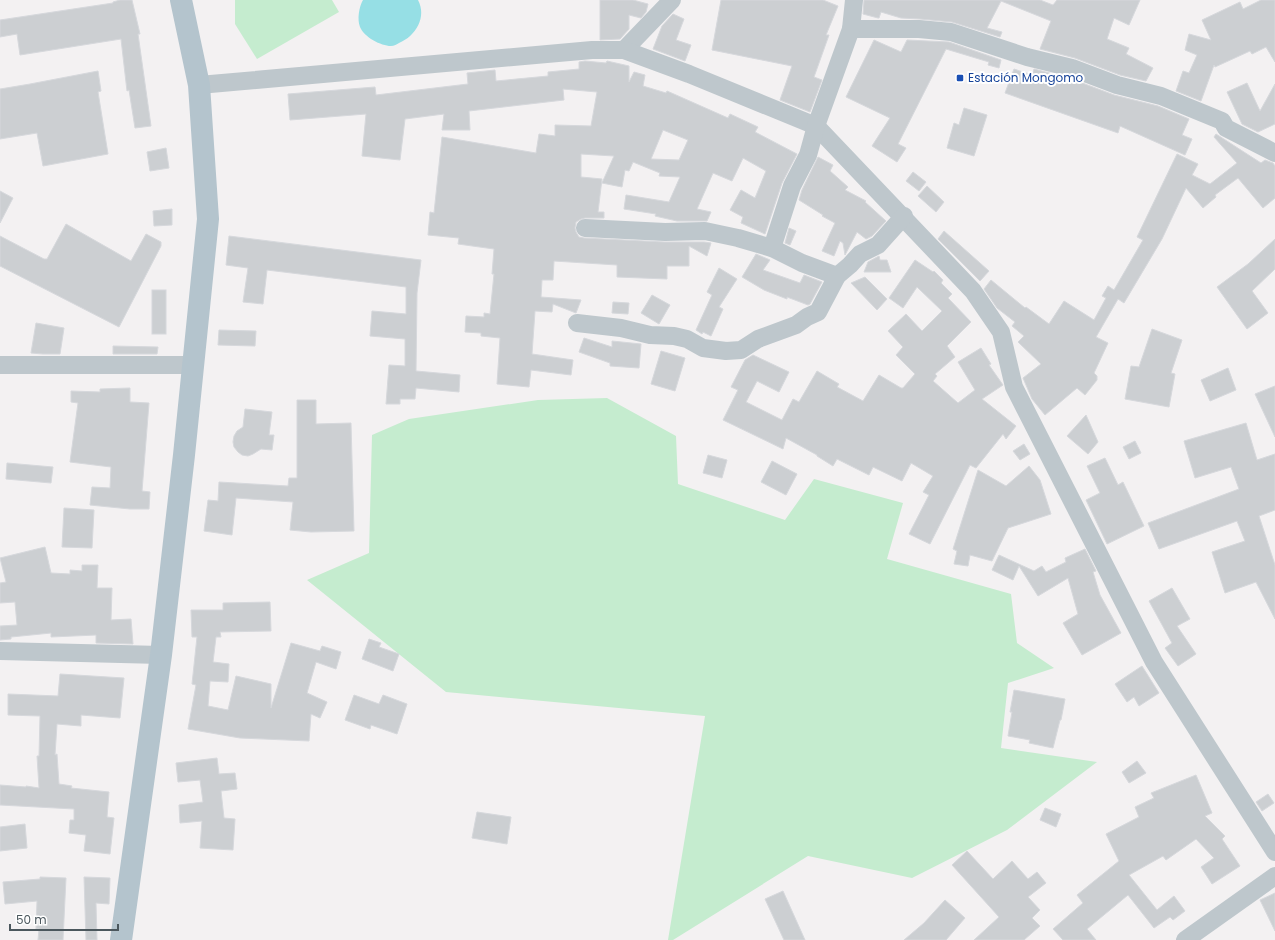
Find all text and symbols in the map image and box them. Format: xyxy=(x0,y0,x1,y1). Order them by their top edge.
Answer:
place label: Estación Mongomo xyxy=(968,69,1084,86)
marker: Estación Mongomo xyxy=(955,73,965,83)
scale bar xyxy=(10,906,118,932)
text: 50 m xyxy=(16,911,47,928)

